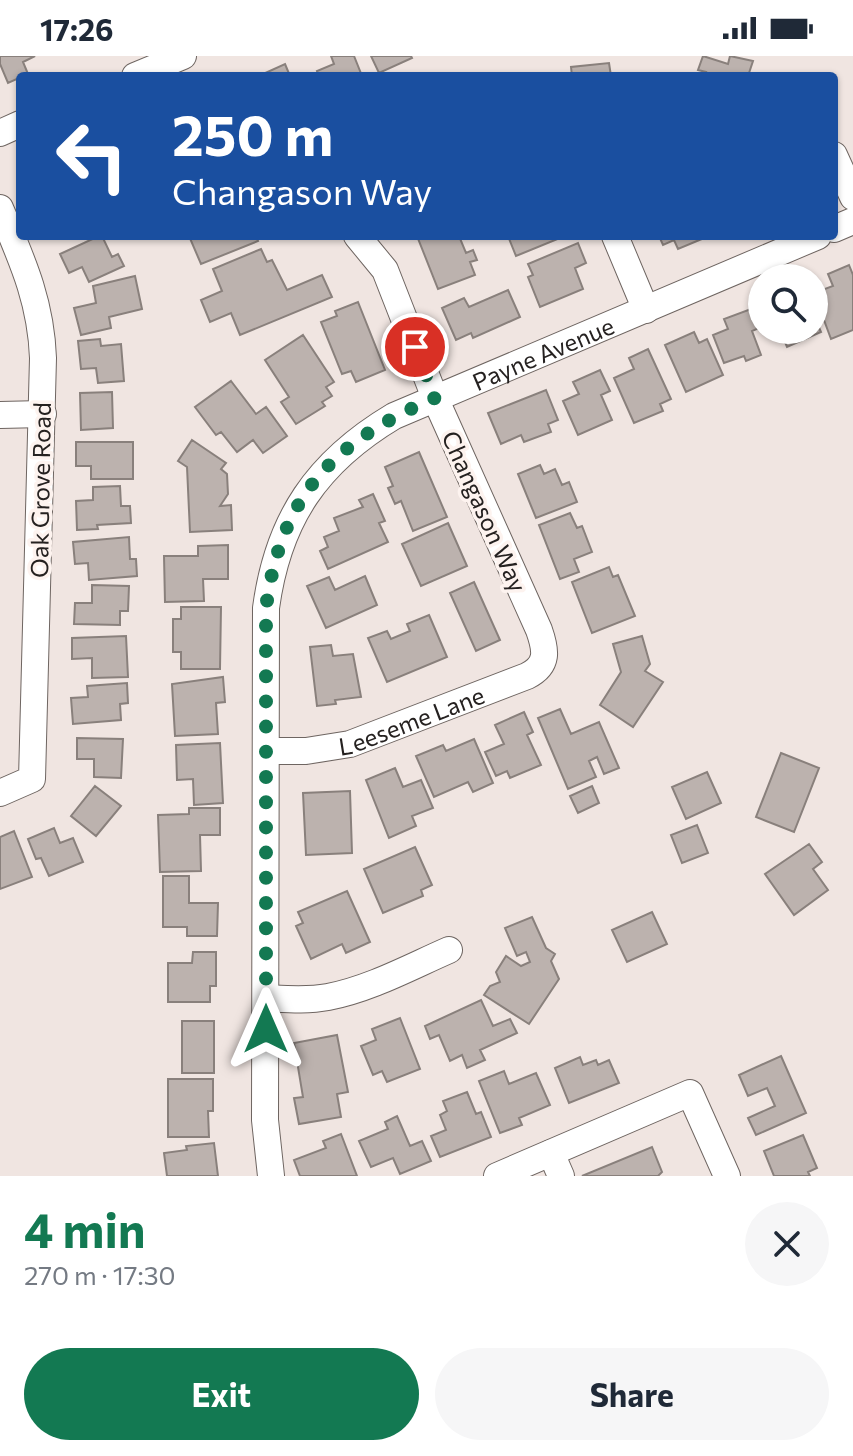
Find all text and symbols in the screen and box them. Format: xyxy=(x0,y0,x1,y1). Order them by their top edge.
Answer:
text: 17:26 xyxy=(40,10,113,47)
text: 250 m xyxy=(172,99,333,168)
icon: left xyxy=(40,104,144,208)
text: Changason Way xyxy=(172,168,432,212)
map controls xyxy=(748,264,828,344)
button: search xyxy=(748,264,828,344)
street label: Payne Avenue xyxy=(468,310,618,396)
pin xyxy=(381,313,449,381)
icon: arrive xyxy=(393,325,437,369)
street label: Oak Grove Road xyxy=(24,402,56,578)
street label: Changason Way xyxy=(436,426,534,596)
street label: Leeseme Lane xyxy=(336,679,488,760)
position arrow xyxy=(224,987,308,1071)
text: 4 min xyxy=(24,1199,146,1258)
button: close xyxy=(745,1202,829,1286)
text: 270 m · 17:30 xyxy=(24,1259,176,1290)
button: Exit xyxy=(24,1348,419,1440)
button: Share xyxy=(435,1348,829,1440)

